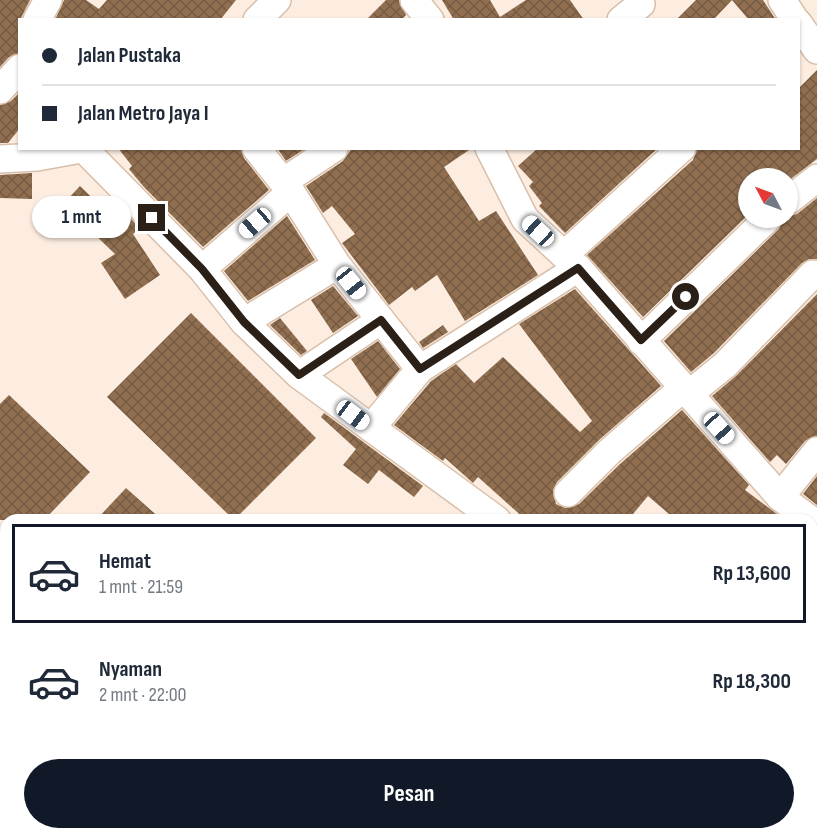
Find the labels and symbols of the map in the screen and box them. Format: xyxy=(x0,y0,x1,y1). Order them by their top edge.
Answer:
north arrow xyxy=(738,168,798,228)
callout: 1 mnt xyxy=(32,197,131,239)
route end xyxy=(138,204,165,231)
car xyxy=(236,204,274,242)
car xyxy=(519,212,557,250)
car xyxy=(333,263,369,303)
route start xyxy=(672,283,699,310)
car xyxy=(333,397,373,433)
car xyxy=(700,409,738,447)

